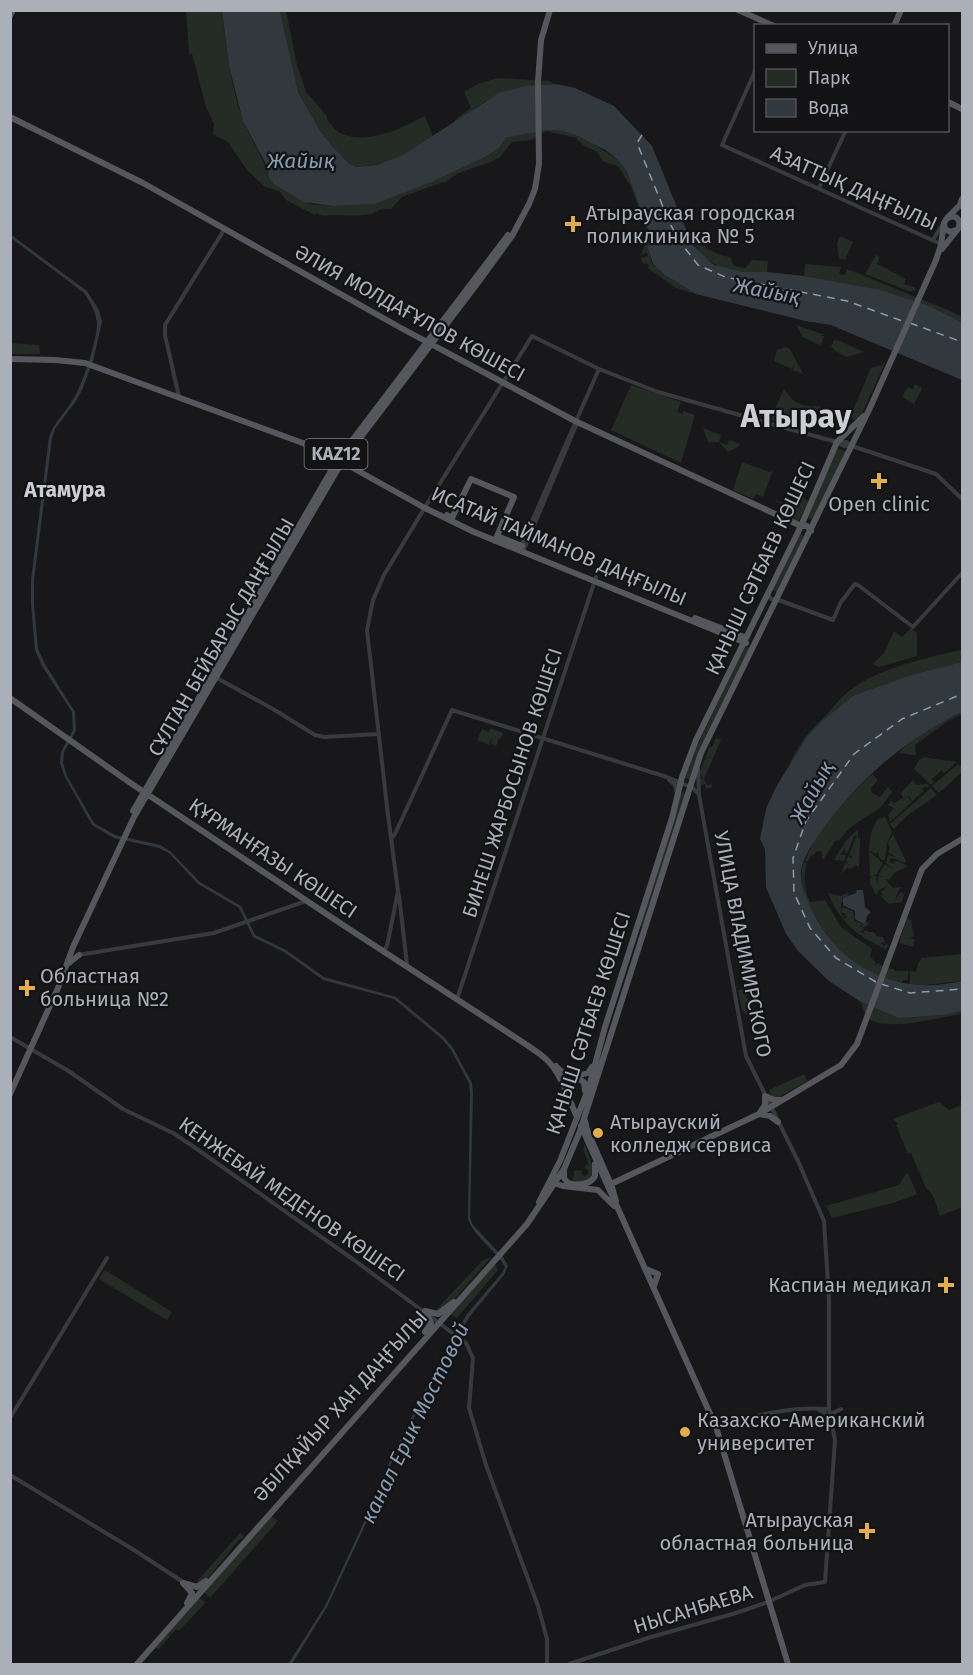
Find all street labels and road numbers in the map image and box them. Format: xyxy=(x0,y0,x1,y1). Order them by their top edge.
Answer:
street label: АЗАТТЫҚ ДАҢҒЫЛЫ xyxy=(767,140,941,236)
street label: ӘЛИЯ МОЛДАҒҰЛОВ КӨШЕСІ xyxy=(291,240,529,386)
road number: KAZ12 xyxy=(304,439,368,469)
street label: ҚАНЫШ СӘТБАЕВ КӨШЕСІ xyxy=(700,457,820,679)
street label: ИСАТАЙ ТАЙМАНОВ ДАҢҒЫЛЫ xyxy=(428,481,690,611)
street label: СҰЛТАН БЕЙБАРЫС ДАҢҒЫЛЫ xyxy=(143,514,299,760)
street label: БИНЕШ ЖАРБОСЫНОВ КӨШЕСІ xyxy=(457,645,567,921)
street label: ҚҰРМАНҒАЗЫ КӨШЕСІ xyxy=(184,793,362,923)
street label: УЛИЦА ВЛАДИМИРСКОГО xyxy=(709,829,777,1059)
street label: ҚАНЫШ СӘТБАЕВ КӨШЕСІ xyxy=(541,909,635,1137)
street label: КЕНЖЕБАЙ МЕДЕНОВ КӨШЕСІ xyxy=(174,1112,410,1286)
street label: ӘБІЛҚАЙЫР ХАН ДАҢҒЫЛЫ xyxy=(248,1306,432,1506)
street label: НЫСАНБАЕВА xyxy=(631,1579,756,1639)

